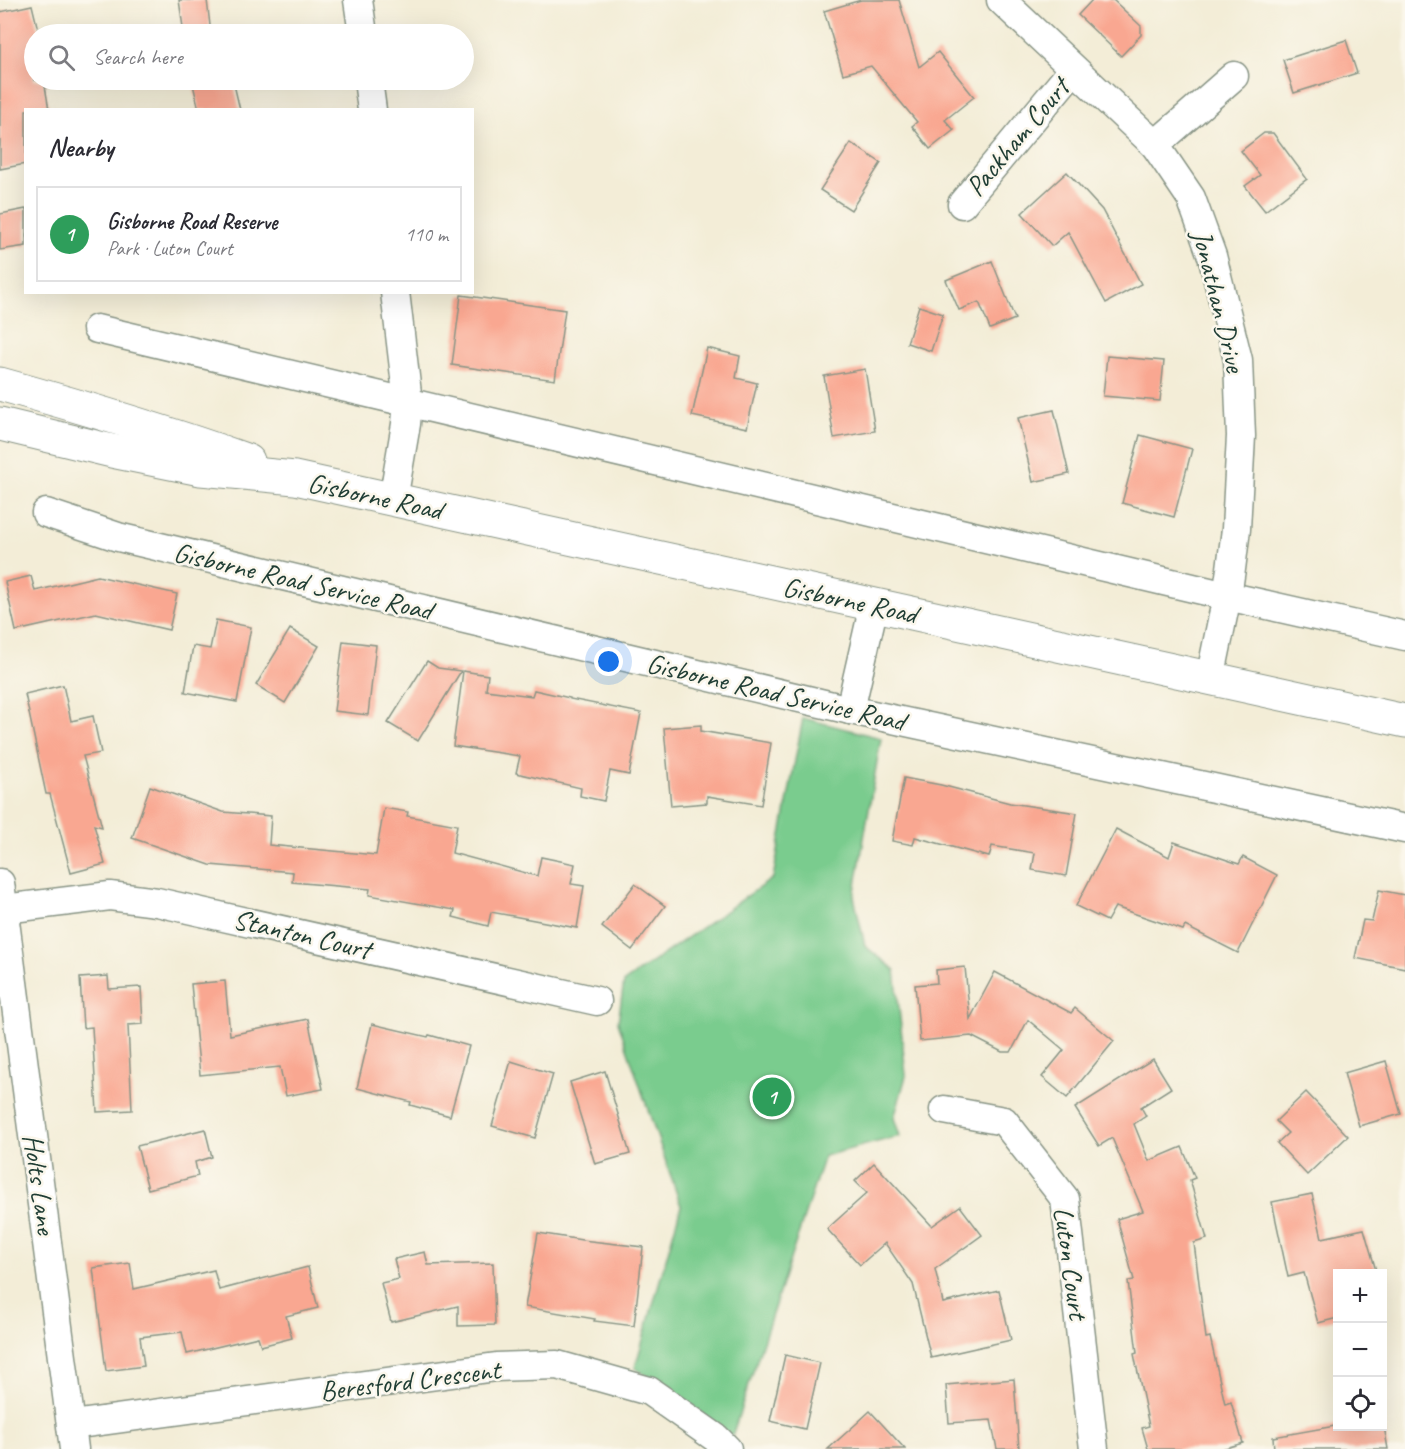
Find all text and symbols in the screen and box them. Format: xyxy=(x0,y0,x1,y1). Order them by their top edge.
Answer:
search box xyxy=(24,24,474,90)
icon: search xyxy=(45,41,78,74)
text: Search here xyxy=(93,43,183,71)
street label: Packham Court xyxy=(957,68,1079,203)
text: Nearby xyxy=(48,131,113,164)
text: Gisborne Road Reserve xyxy=(107,208,277,236)
text: 1 xyxy=(65,222,74,247)
text: 110 m xyxy=(405,222,448,247)
street label: Jonathan Drive xyxy=(1184,225,1254,377)
text: Park · Luton Court xyxy=(107,236,233,261)
street label: Gisborne Road xyxy=(305,465,449,528)
street label: Gisborne Road Service Road xyxy=(170,534,440,629)
street label: Gisborne Road xyxy=(780,569,924,632)
street label: Gisborne Road Service Road xyxy=(643,645,913,740)
your location xyxy=(594,647,623,676)
street label: Stanton Court xyxy=(230,901,378,968)
pin: 1 xyxy=(752,1074,792,1120)
street label: Holts Lane xyxy=(16,1132,65,1238)
street label: Luton Court xyxy=(1046,1205,1097,1324)
map controls xyxy=(1333,1269,1387,1431)
button: + xyxy=(1333,1269,1387,1323)
button: − xyxy=(1333,1323,1387,1377)
street label: Beresford Crescent xyxy=(318,1351,505,1408)
button: locate xyxy=(1333,1377,1387,1431)

